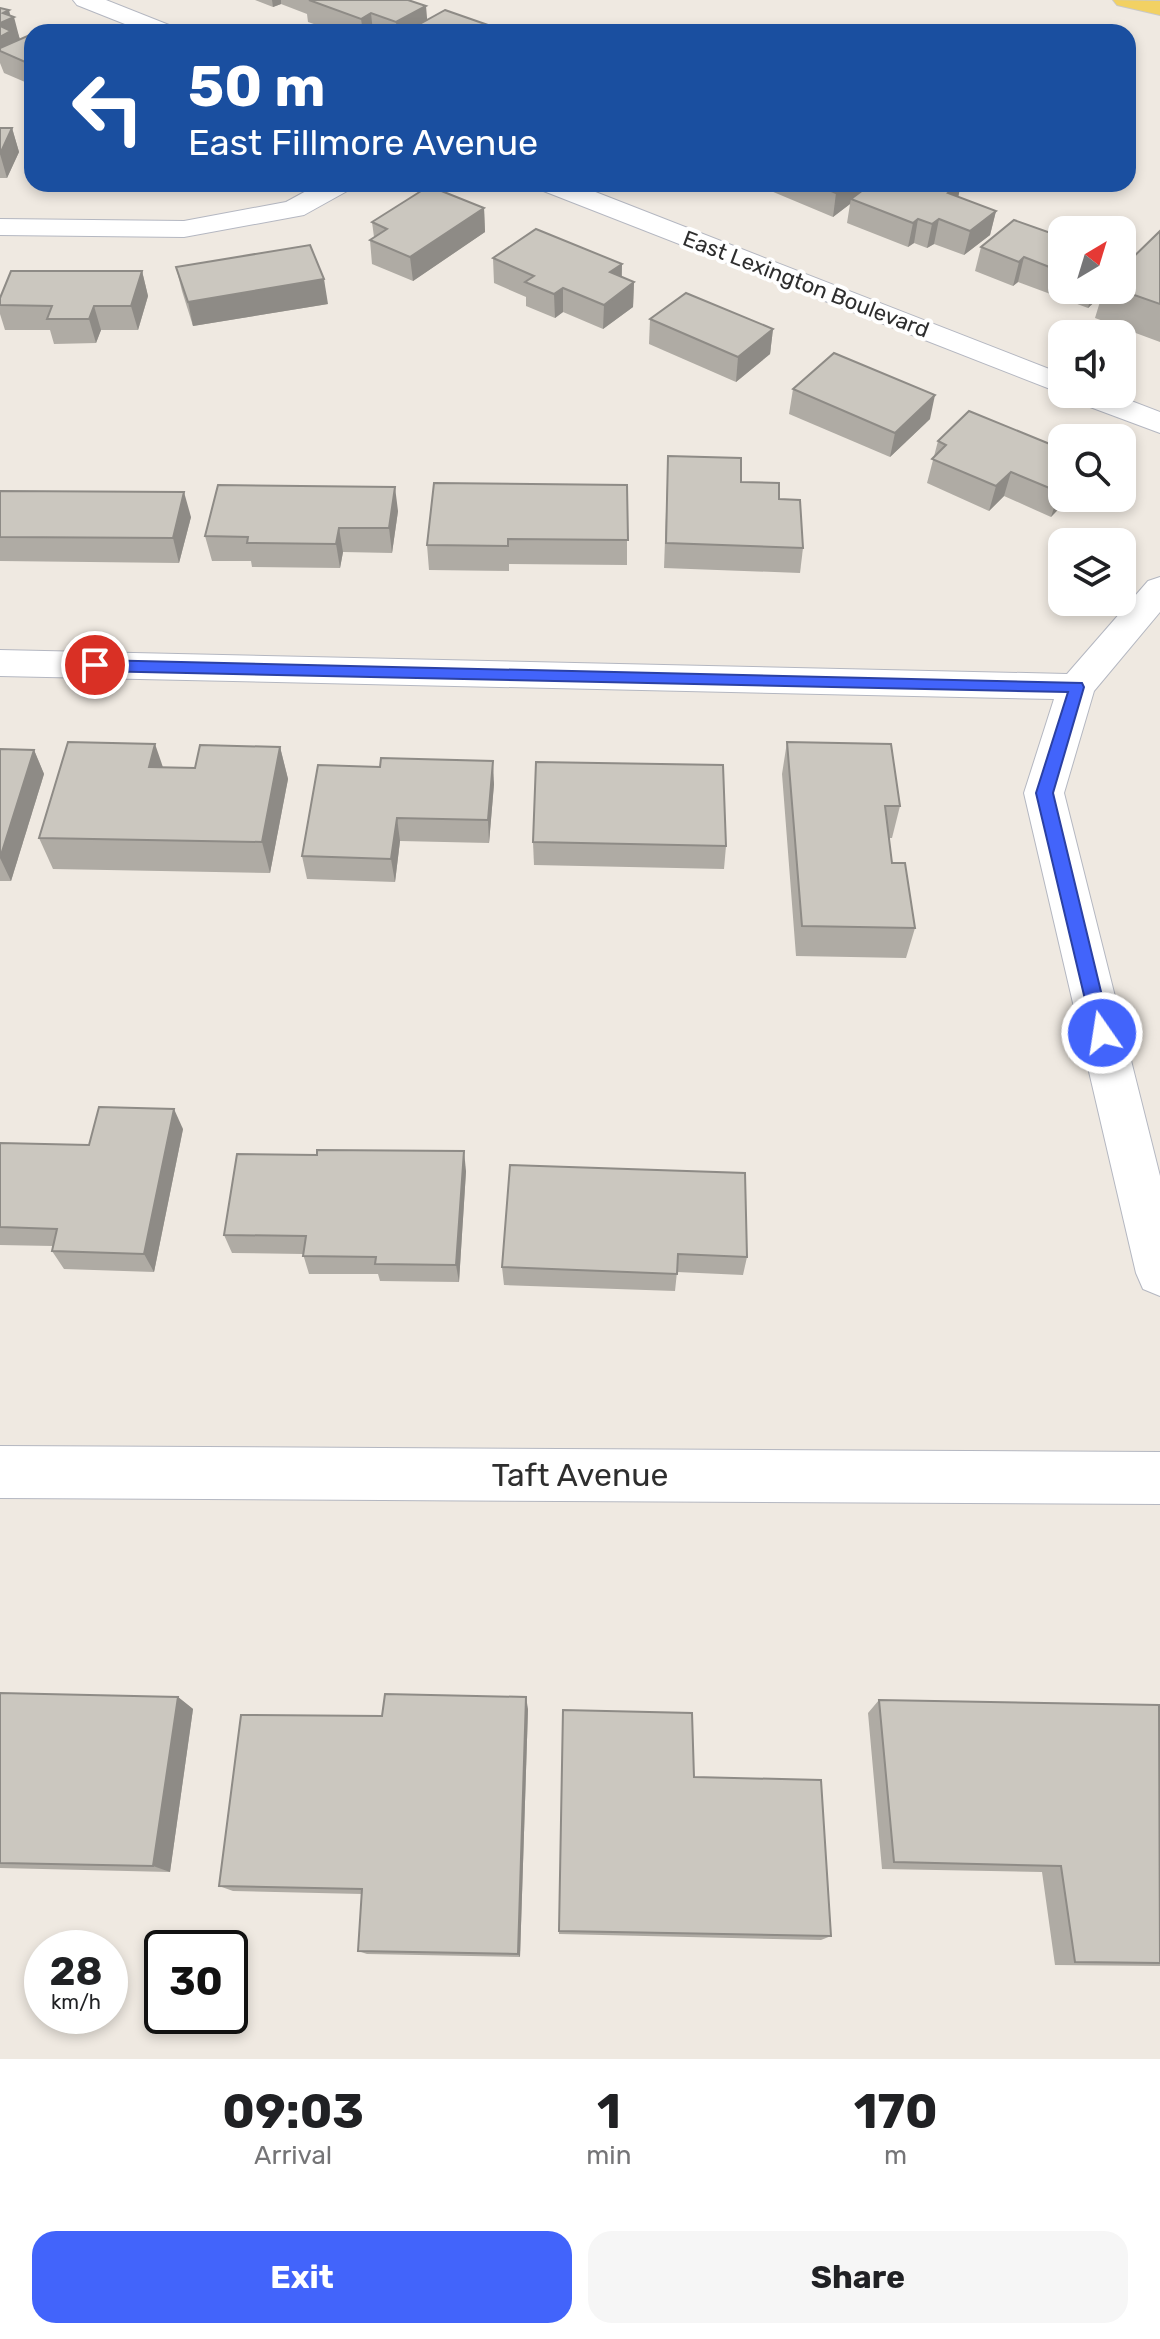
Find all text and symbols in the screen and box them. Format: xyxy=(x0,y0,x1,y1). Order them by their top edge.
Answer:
text: 50 m xyxy=(188,54,325,120)
icon: left xyxy=(56,56,160,160)
text: East Fillmore Avenue xyxy=(188,121,538,164)
north arrow xyxy=(1048,216,1136,304)
map controls xyxy=(1048,216,1136,616)
street label: East Lexington Boulevard xyxy=(679,225,933,343)
button: sound xyxy=(1048,320,1136,408)
button: search xyxy=(1048,424,1136,512)
button: layers xyxy=(1048,528,1136,616)
pin xyxy=(61,631,129,699)
icon: arrive xyxy=(73,643,117,687)
position arrow xyxy=(1060,991,1144,1075)
street label: Taft Avenue xyxy=(492,1456,669,1494)
speed limit sign: 30 xyxy=(144,1930,248,2034)
text: 28 xyxy=(49,1948,103,1995)
text: km/h xyxy=(51,1990,101,2014)
text: 09:03 xyxy=(222,2083,364,2140)
text: 1 xyxy=(597,2083,621,2140)
text: 170 xyxy=(854,2083,938,2140)
text: Arrival xyxy=(254,2140,332,2171)
text: min xyxy=(586,2140,631,2171)
text: m xyxy=(884,2140,907,2171)
button: Exit xyxy=(32,2231,572,2323)
button: Share xyxy=(588,2231,1128,2323)

